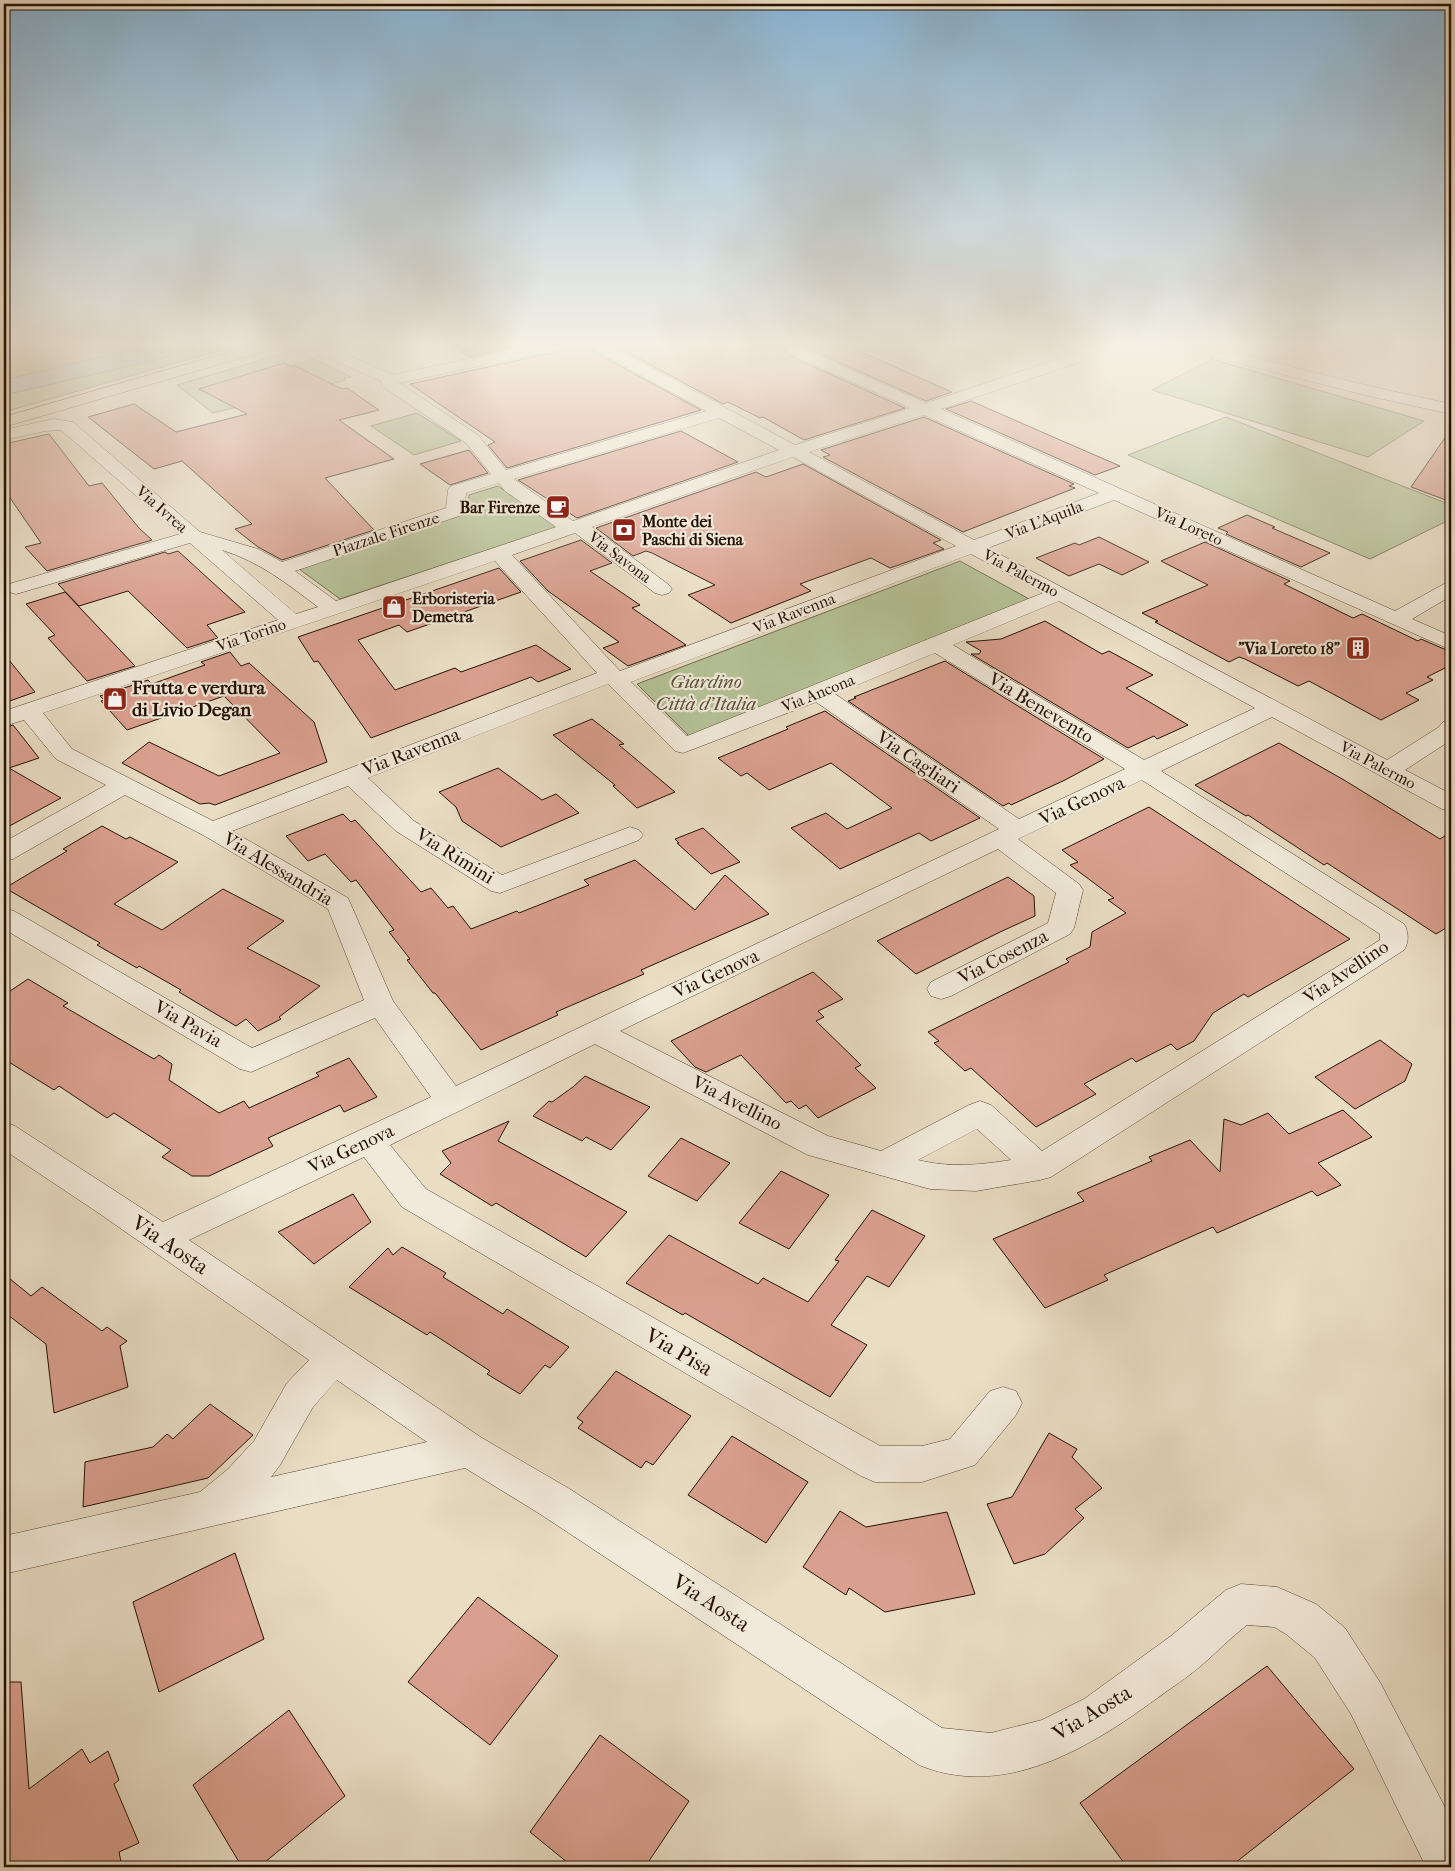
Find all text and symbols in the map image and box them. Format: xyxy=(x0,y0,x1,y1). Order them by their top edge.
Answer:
street label: Via Ivrea xyxy=(132,481,192,537)
cafe icon: Bar Firenze xyxy=(545,494,571,520)
street label: Via L'Aquila xyxy=(1002,496,1086,544)
place label: Bar Firenze xyxy=(460,498,540,517)
street label: Via Loreto xyxy=(1151,502,1226,549)
street label: Piazzale Firenze xyxy=(330,508,442,560)
place label: Monte dei Paschi di Siena xyxy=(641,512,744,549)
bank icon: Monte dei Paschi di Siena xyxy=(611,517,637,543)
street label: Via Savona xyxy=(584,527,656,587)
street label: Via Palermo xyxy=(979,545,1062,601)
street label: Via Ravenna xyxy=(749,588,838,638)
place label: Erboristeria Demetra xyxy=(412,589,496,626)
shop icon: Erboristeria Demetra xyxy=(381,594,407,620)
street label: Via Torino xyxy=(213,614,288,656)
building icon: "Via Loreto 18" xyxy=(1345,635,1371,661)
place label: "Via Loreto 18" xyxy=(1238,639,1341,658)
street label: Via Benevento xyxy=(984,668,1098,748)
street label: Via Ancona xyxy=(778,669,858,717)
park label: Giardino Città d'Italia xyxy=(656,671,756,715)
place label: Frutta e verdura di Livio Degan xyxy=(131,677,266,721)
shop icon: Frutta e verdura di Livio Degan xyxy=(102,686,128,712)
street label: Via Ravenna xyxy=(358,723,463,781)
street label: Via Cagliari xyxy=(871,726,964,798)
street label: Via Palermo xyxy=(1336,737,1419,793)
street label: Via Genova xyxy=(1035,772,1129,831)
street label: Via Rimini xyxy=(411,823,499,889)
street label: Via Alessandria xyxy=(218,827,337,911)
street label: Via Cosenza xyxy=(954,925,1052,989)
street label: Via Avellino xyxy=(1298,935,1393,1009)
street label: Via Genova xyxy=(669,945,763,1004)
street label: Via Pavia xyxy=(149,995,226,1052)
street label: Via Avellino xyxy=(688,1071,786,1135)
street label: Via Genova xyxy=(304,1120,398,1179)
street label: Via Aosta xyxy=(126,1209,214,1281)
street label: Via Pisa xyxy=(640,1322,718,1382)
street label: Via Aosta xyxy=(667,1568,755,1638)
street label: Via Aosta xyxy=(1047,1679,1137,1747)

